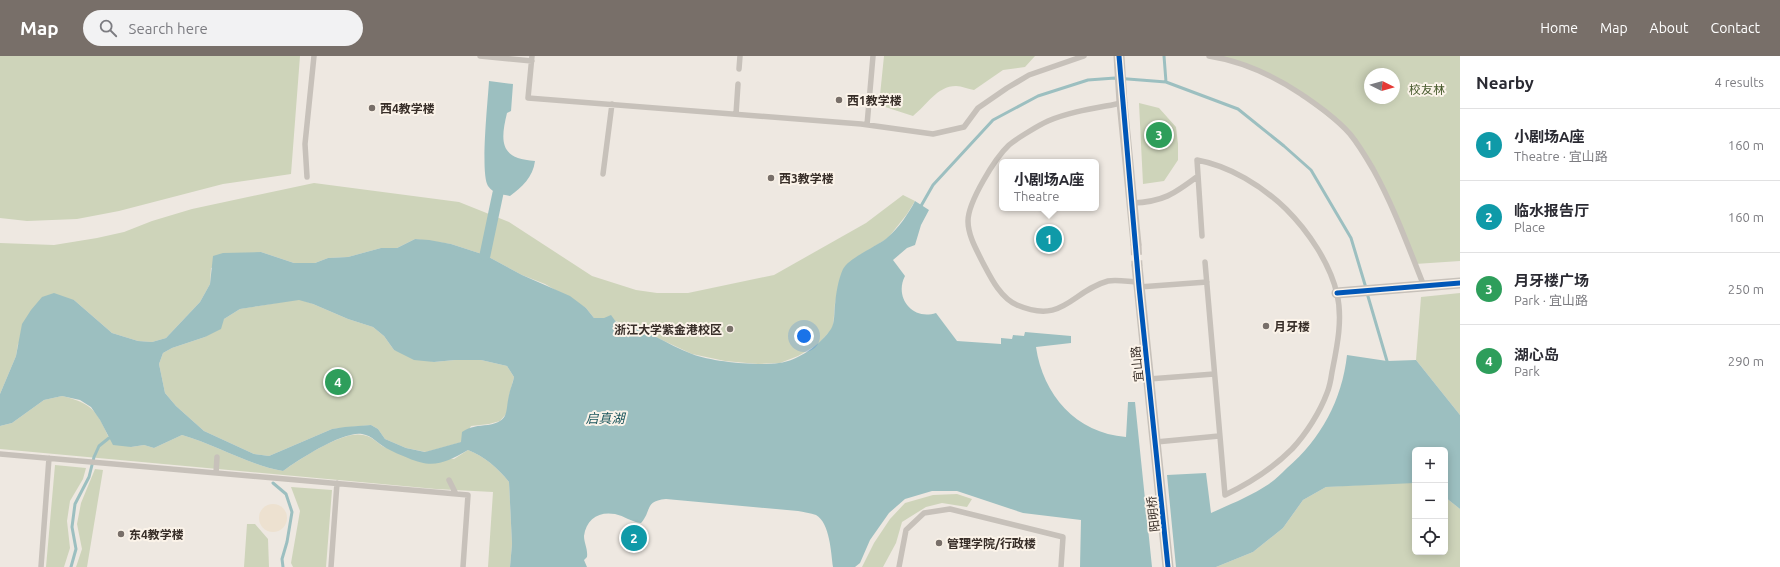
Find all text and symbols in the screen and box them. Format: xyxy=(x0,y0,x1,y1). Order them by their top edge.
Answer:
search box xyxy=(83,10,363,46)
text: Map xyxy=(20,17,59,39)
icon: search xyxy=(97,17,119,39)
text: Search here xyxy=(129,20,208,37)
text: Home xyxy=(1540,20,1578,36)
text: Map xyxy=(1600,20,1628,36)
text: About xyxy=(1650,20,1689,36)
text: Contact xyxy=(1711,20,1760,36)
north arrow xyxy=(1364,68,1400,104)
text: Nearby xyxy=(1476,73,1534,92)
text: 4 results xyxy=(1714,75,1764,89)
park label: 校友林 xyxy=(1409,83,1445,96)
place label: 西1教学楼 xyxy=(847,94,902,107)
marker: 西1教学楼 xyxy=(834,95,844,105)
place label: 西4教学楼 xyxy=(380,102,435,115)
marker: 西4教学楼 xyxy=(367,103,377,113)
pin: 3 xyxy=(1146,120,1172,150)
text: 小剧场A座 xyxy=(1514,128,1585,145)
text: 1 xyxy=(1485,138,1493,152)
text: 160 m xyxy=(1728,138,1764,152)
text: Theatre · 宜山路 xyxy=(1514,149,1608,163)
popup xyxy=(999,159,1099,211)
text: 小剧场A座 xyxy=(1014,171,1084,188)
place label: 西3教学楼 xyxy=(779,172,834,185)
marker: 西3教学楼 xyxy=(766,173,776,183)
text: Theatre xyxy=(1014,189,1059,203)
text: 临水报告厅 xyxy=(1514,202,1589,219)
text: 2 xyxy=(1485,210,1493,224)
text: 160 m xyxy=(1728,210,1764,224)
text: Place xyxy=(1514,220,1545,234)
pin: 1 xyxy=(1036,224,1062,254)
text: 月牙楼广场 xyxy=(1514,272,1589,289)
text: 3 xyxy=(1485,282,1493,296)
text: 250 m xyxy=(1728,282,1764,296)
text: Park · 宜山路 xyxy=(1514,293,1588,307)
place label: 月牙楼 xyxy=(1274,320,1310,333)
marker: 月牙楼 xyxy=(1261,321,1271,331)
place label: 浙江大学紫金港校区 xyxy=(614,323,722,336)
marker: 浙江大学紫金港校区 xyxy=(725,324,735,334)
your location xyxy=(794,326,814,346)
street label: 宜山路 xyxy=(1129,345,1145,383)
text: 湖心岛 xyxy=(1514,346,1559,363)
text: 4 xyxy=(1485,354,1493,368)
text: 290 m xyxy=(1728,354,1764,368)
text: Park xyxy=(1514,364,1540,378)
pin: 4 xyxy=(325,367,351,397)
water label: 启真湖 xyxy=(585,411,626,425)
map controls xyxy=(1412,447,1448,555)
button: + xyxy=(1412,447,1448,483)
button: − xyxy=(1412,483,1448,519)
street label: 阳明桥 xyxy=(1145,495,1161,533)
button: locate xyxy=(1412,519,1448,555)
pin: 2 xyxy=(621,523,647,553)
place label: 东4教学楼 xyxy=(129,528,184,541)
marker: 东4教学楼 xyxy=(116,529,126,539)
place label: 管理学院/行政楼 xyxy=(947,537,1036,550)
marker: 管理学院/行政楼 xyxy=(934,538,944,548)

